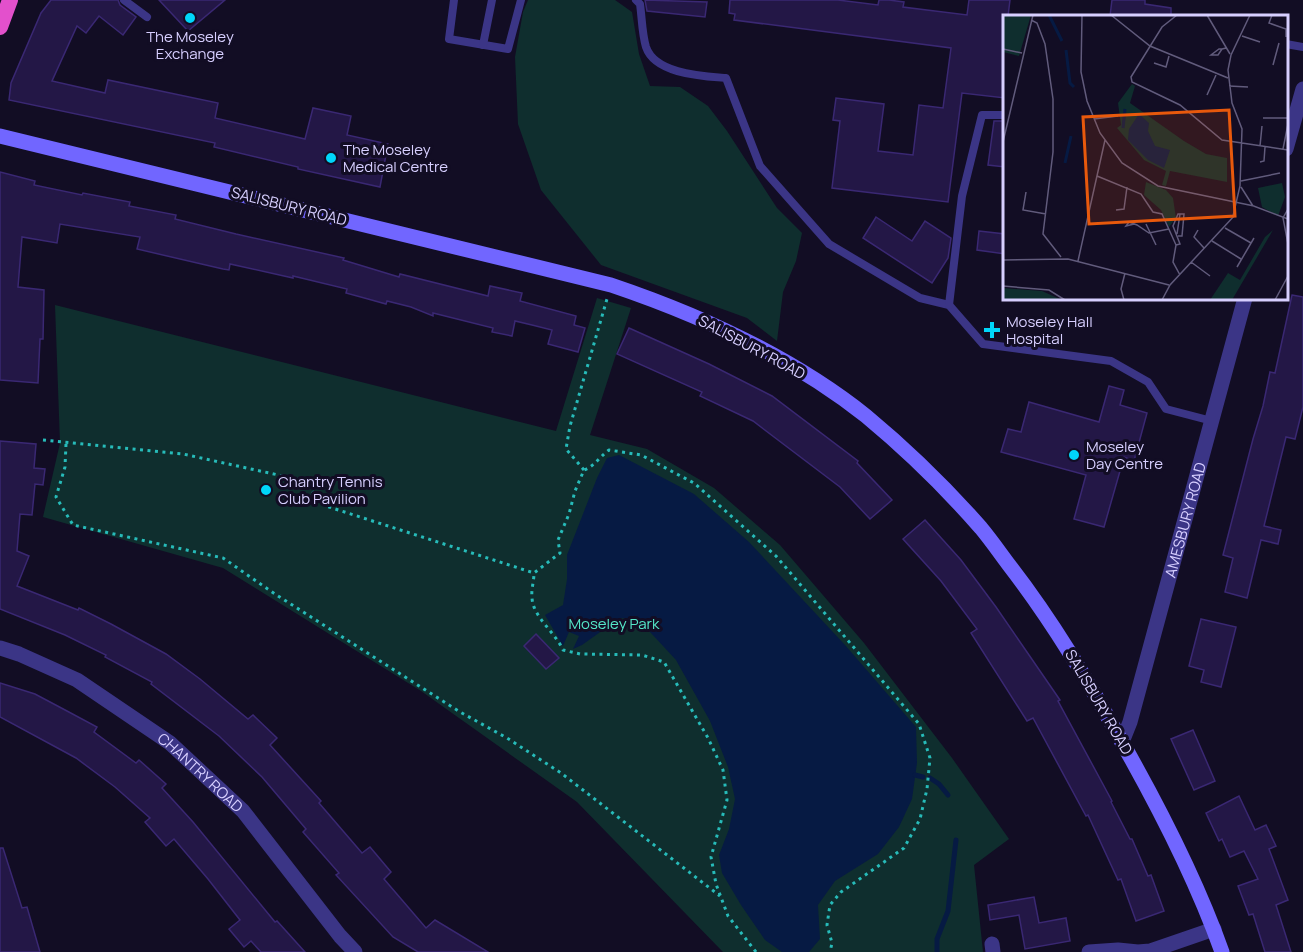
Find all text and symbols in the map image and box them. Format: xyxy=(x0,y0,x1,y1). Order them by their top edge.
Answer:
marker: The Moseley Exchange xyxy=(183,11,197,25)
inset map xyxy=(1003,15,1288,300)
place label: The Moseley Exchange xyxy=(146,26,234,64)
place label: The Moseley Medical Centre xyxy=(343,139,448,177)
marker: The Moseley Medical Centre xyxy=(324,151,338,165)
street label: SALISBURY ROAD xyxy=(229,181,349,231)
street label: SALISBURY ROAD xyxy=(695,310,809,384)
place label: Moseley Hall Hospital xyxy=(1006,311,1093,349)
marker: Moseley Hall Hospital xyxy=(983,321,1001,339)
place label: Moseley Day Centre xyxy=(1086,436,1163,474)
marker: Moseley Day Centre xyxy=(1067,448,1081,462)
street label: AMESBURY ROAD xyxy=(1159,460,1211,580)
place label: Chantry Tennis Club Pavilion xyxy=(278,471,383,509)
marker: Chantry Tennis Club Pavilion xyxy=(259,483,273,497)
park label: Moseley Park xyxy=(569,613,660,634)
street label: SALISBURY ROAD xyxy=(1060,645,1138,759)
street label: CHANTRY ROAD xyxy=(154,727,248,817)

